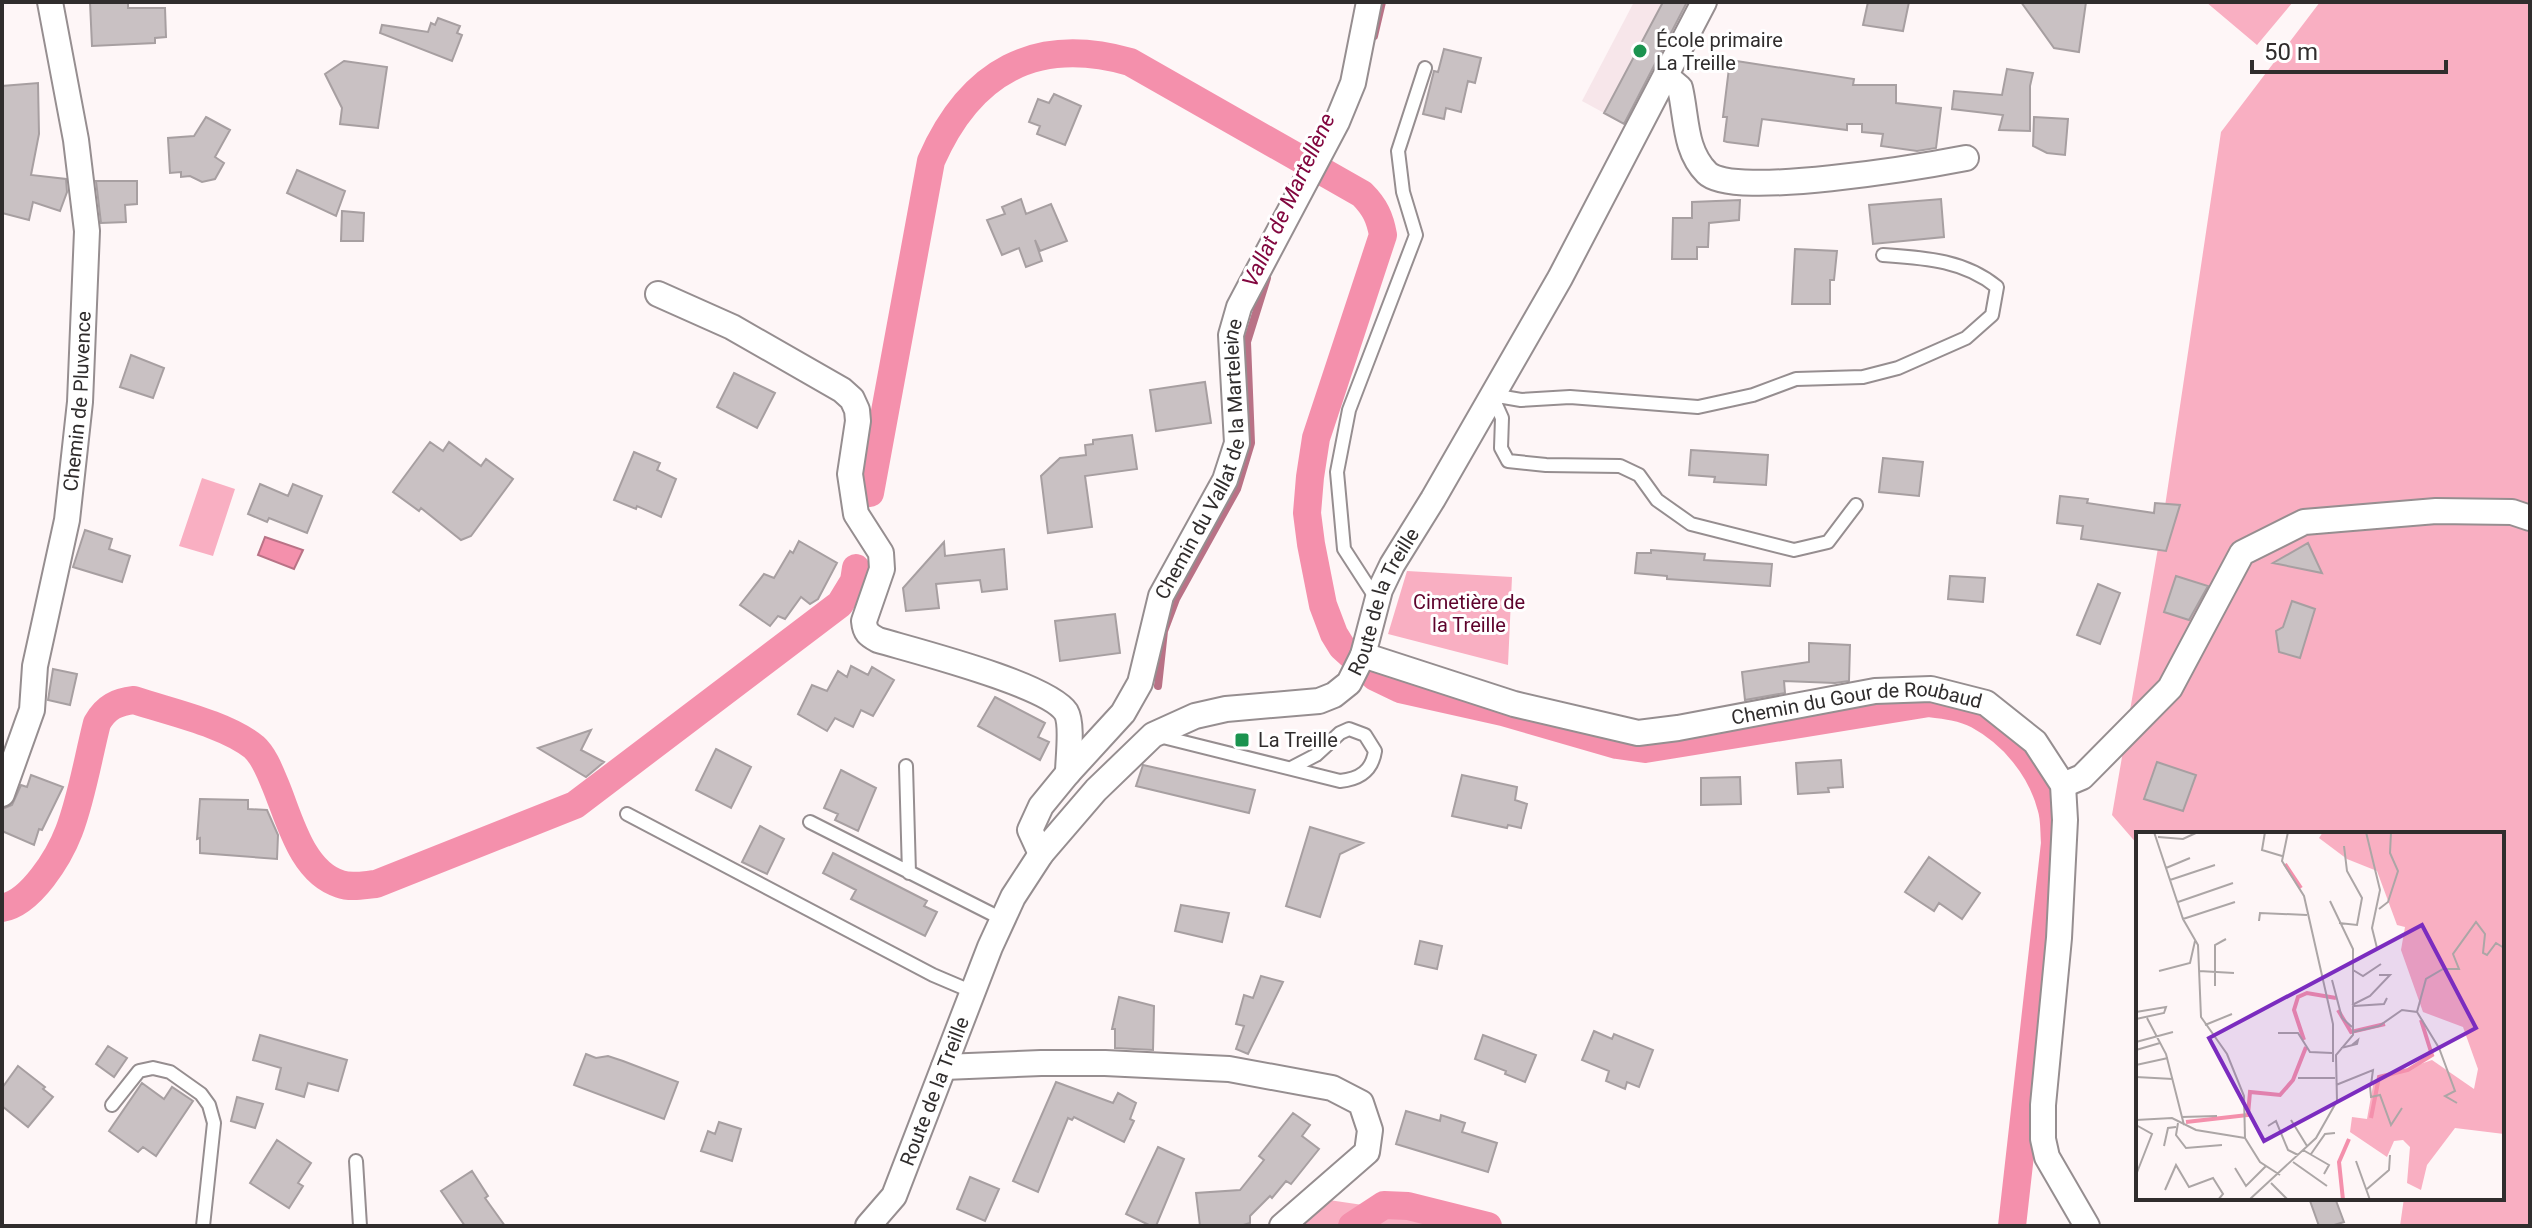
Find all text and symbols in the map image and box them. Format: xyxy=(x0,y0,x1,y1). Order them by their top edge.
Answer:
scale bar xyxy=(2252,24,2446,74)
place label: École primaire La Treille xyxy=(1656,28,1783,75)
text: 50 m xyxy=(2264,38,2318,66)
marker: École primaire La Treille xyxy=(1631,42,1649,60)
water label: Vallat de Martellène xyxy=(1237,109,1340,291)
street label: Chemin de Pluvence xyxy=(58,311,96,493)
street label: Chemin du Vallat de la Marteleine xyxy=(1150,316,1250,603)
street label: Route de la Treille xyxy=(1343,523,1424,679)
park label: Cimetière de la Treille xyxy=(1413,590,1525,637)
street label: Chemin du Gour de Roubaud xyxy=(1729,677,1985,730)
place label: La Treille xyxy=(1258,728,1338,752)
marker: La Treille xyxy=(1233,731,1251,749)
inset map xyxy=(2136,832,2504,1200)
street label: Route de la Treille xyxy=(895,1013,974,1169)

